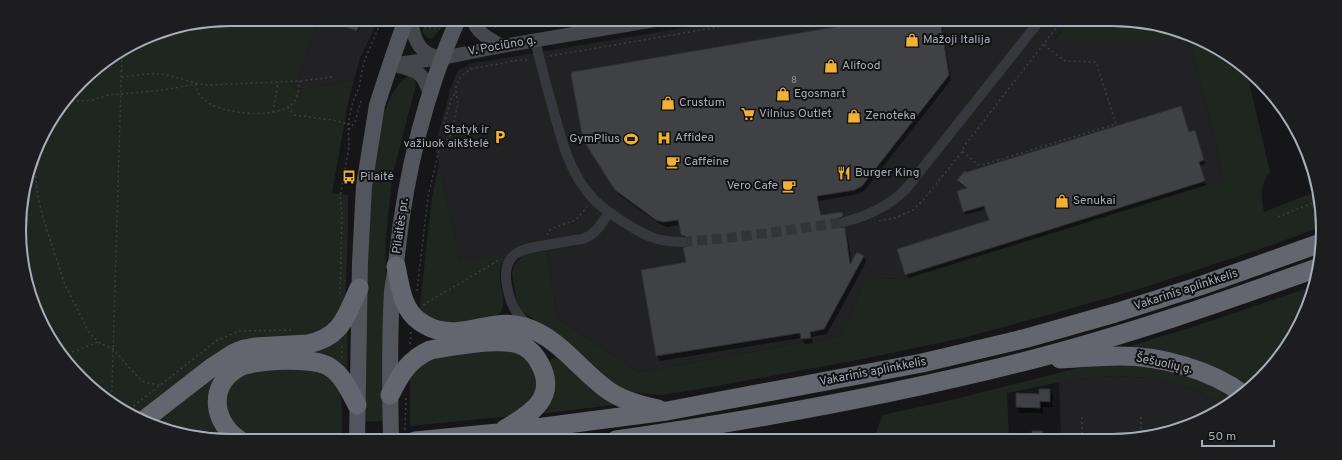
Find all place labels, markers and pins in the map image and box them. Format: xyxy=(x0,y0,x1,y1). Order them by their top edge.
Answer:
shop icon: Mažoji Italija xyxy=(904,32,920,48)
place label: Mažoji Italija xyxy=(923,32,990,48)
shop icon: Alifood xyxy=(823,58,839,74)
place label: Alifood xyxy=(842,58,881,74)
shop icon: Egosmart xyxy=(775,86,791,102)
place label: Egosmart xyxy=(794,86,846,102)
shop icon: Crustum xyxy=(660,95,676,111)
place label: Crustum xyxy=(679,95,725,111)
supermarket icon: Vilnius Outlet xyxy=(740,106,756,122)
place label: Vilnius Outlet xyxy=(759,106,832,122)
shop icon: Zenoteka xyxy=(846,108,862,124)
place label: Zenoteka xyxy=(865,108,916,124)
place label: Statyk ir važiuok aikštelė xyxy=(404,122,489,152)
parking icon: Statyk ir važiuok aikštelė xyxy=(492,129,508,145)
hospital icon: Affidea xyxy=(656,130,672,146)
place label: Affidea xyxy=(675,130,714,146)
place label: GymPlius xyxy=(569,131,620,147)
sports icon: GymPlius xyxy=(623,131,639,147)
cafe icon: Caffeine xyxy=(665,154,681,170)
place label: Caffeine xyxy=(684,154,729,170)
restaurant icon: Burger King xyxy=(836,165,852,181)
place label: Burger King xyxy=(855,165,920,181)
bus stop icon: Pilaitė xyxy=(341,169,357,185)
place label: Pilaitė xyxy=(360,169,394,185)
place label: Vero Cafe xyxy=(727,178,778,194)
cafe icon: Vero Cafe xyxy=(781,178,797,194)
shop icon: Senukai xyxy=(1054,193,1070,209)
place label: Senukai xyxy=(1073,193,1116,209)

